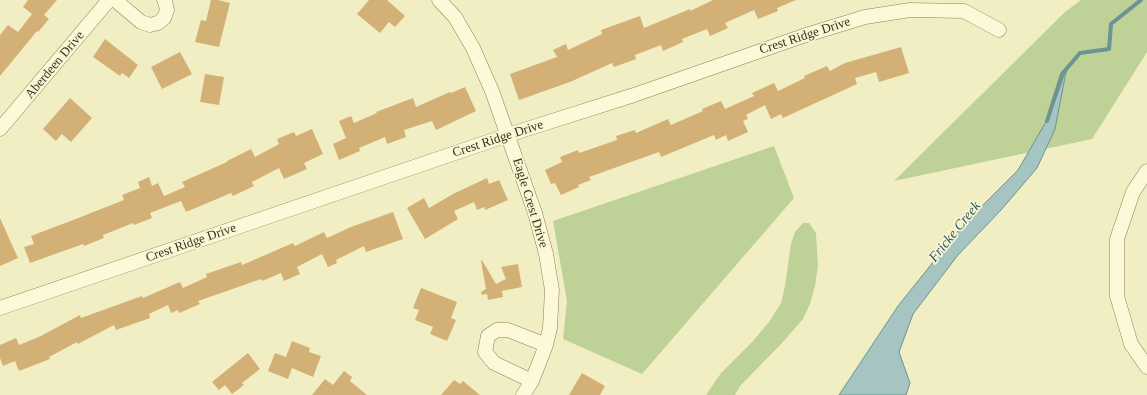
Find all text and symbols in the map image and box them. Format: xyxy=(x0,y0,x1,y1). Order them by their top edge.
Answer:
street label: Crest Ridge Drive xyxy=(758,14,852,58)
street label: Aberdeen Drive xyxy=(22,28,88,102)
street label: Crest Ridge Drive xyxy=(451,117,545,161)
street label: Eagle Crest Drive xyxy=(509,156,551,250)
water label: Fricke Creek xyxy=(926,198,984,266)
street label: Crest Ridge Drive xyxy=(144,220,238,266)

